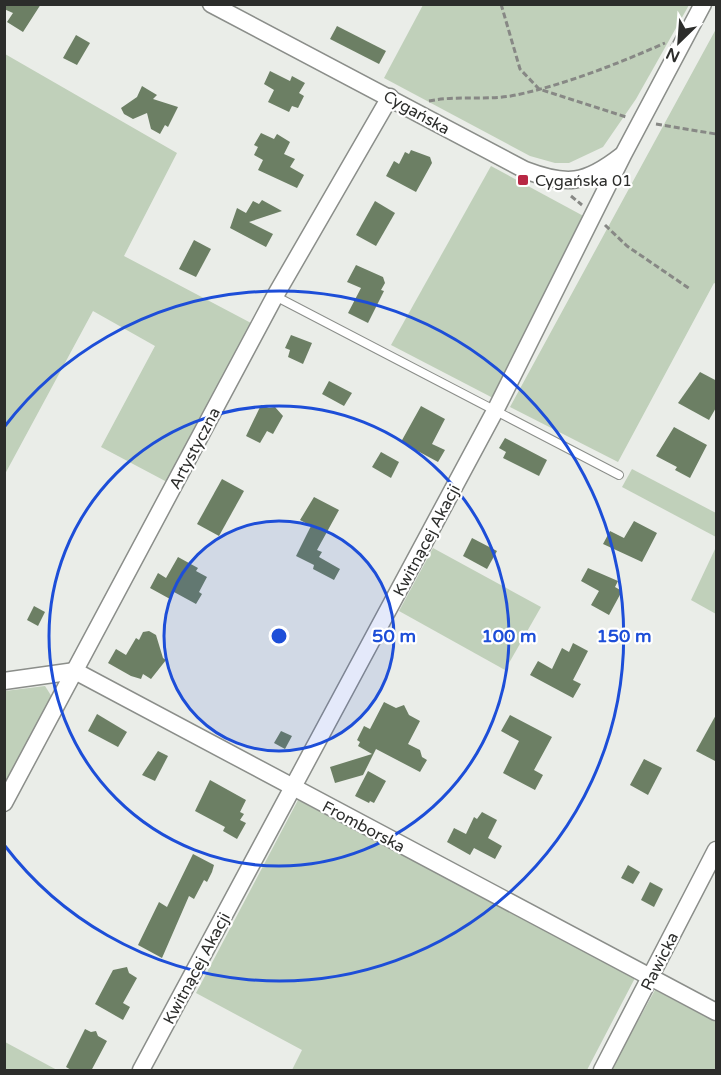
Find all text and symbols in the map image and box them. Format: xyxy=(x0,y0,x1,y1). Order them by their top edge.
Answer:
north arrow xyxy=(649,12,709,72)
text: N xyxy=(663,43,683,66)
street label: Cygańska xyxy=(380,86,453,139)
place label: Cygańska 01 xyxy=(535,171,632,191)
marker: Cygańska 01 xyxy=(516,173,530,187)
street label: Artystyczna xyxy=(165,404,225,493)
street label: Kwitnącej Akacji xyxy=(389,481,465,600)
text: 50 m xyxy=(372,625,416,647)
text: 100 m xyxy=(481,625,537,647)
text: 150 m xyxy=(596,625,652,647)
centre of rings xyxy=(269,626,289,646)
street label: Fromborska xyxy=(319,797,408,857)
street label: Kwitnącej Akacji xyxy=(159,909,235,1028)
street label: Rawicka xyxy=(637,929,683,994)

